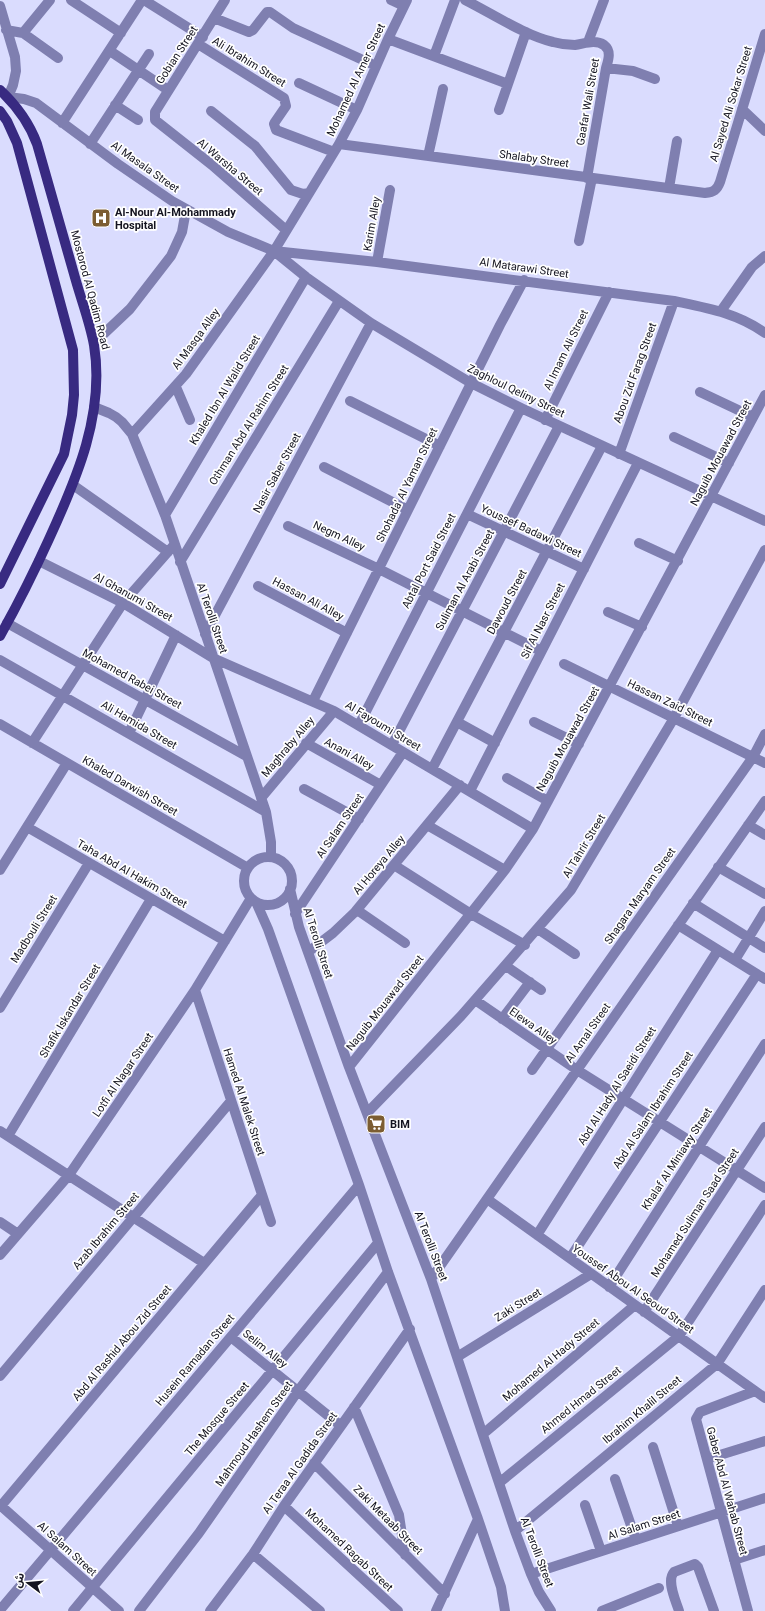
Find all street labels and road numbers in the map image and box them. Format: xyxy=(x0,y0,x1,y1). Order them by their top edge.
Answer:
street label: Mohamed Al Amer Street xyxy=(324,21,388,139)
street label: Gobian Street xyxy=(153,23,201,86)
street label: Ali Ibrahim Street xyxy=(210,34,288,90)
street label: Al Sayed Ali Sokar Street xyxy=(707,44,755,163)
street label: Gaafar Wali Street xyxy=(574,57,602,147)
street label: Al Warsha Street xyxy=(195,136,266,198)
street label: Al Masala Street xyxy=(108,139,182,196)
street label: Shalaby Street xyxy=(498,148,570,170)
street label: Karim Alley xyxy=(361,195,383,252)
street label: Mostorod Al Qadim Road xyxy=(68,229,112,351)
street label: Al Matarawi Street xyxy=(479,255,570,281)
street label: Al Masqa Alley xyxy=(169,305,223,372)
street label: Al Imam Ali Street xyxy=(541,307,591,392)
street label: Abou Zid Farag Street xyxy=(611,321,659,425)
street label: Khaled Ibn Al Walid Street xyxy=(187,332,263,447)
street label: Othman Abd Al Rahim Street xyxy=(207,362,292,488)
street label: Zaghloul Qeliny Street xyxy=(465,362,567,420)
street label: Naguib Mouawad Street xyxy=(688,398,755,508)
street label: Shohada' Al Yaman Street xyxy=(374,425,441,544)
street label: Nasir Saber Street xyxy=(250,430,304,515)
street label: Youssef Badawi Street xyxy=(478,502,584,560)
street label: Abtal Port Said Street xyxy=(399,511,459,611)
street label: Negm Alley xyxy=(311,518,368,554)
street label: Suliman Al Arabi Street xyxy=(433,527,497,633)
street label: Dawoud Street xyxy=(484,567,530,637)
street label: Al Ghanumi Street xyxy=(91,570,175,624)
street label: Hassan Ali Alley xyxy=(270,575,347,624)
street label: Al Terolli Street xyxy=(194,581,230,655)
street label: Sif Al Nasr Street xyxy=(518,581,568,661)
street label: Mohamed Rabei Street xyxy=(80,646,184,712)
street label: Hassan Zaid Street xyxy=(625,677,715,729)
street label: Naguib Mouawad Street xyxy=(534,684,602,794)
street label: Ali Hamida Street xyxy=(99,698,180,752)
street label: Al Fayoumi Street xyxy=(343,698,424,754)
street label: Maghraby Alley xyxy=(259,714,318,780)
street label: Anani Alley xyxy=(322,735,377,773)
street label: Khaled Darwish Street xyxy=(80,753,180,819)
street label: Al Salam Street xyxy=(314,791,367,861)
street label: Al Tahrir Street xyxy=(560,811,608,880)
street label: Al Horeya Alley xyxy=(350,832,408,897)
street label: Taha Abd Al Hakim Street xyxy=(75,837,190,911)
street label: Shagara Maryam Street xyxy=(602,845,678,947)
street label: Madbouli Street xyxy=(8,892,60,965)
street label: Al Terolli Street xyxy=(300,906,336,981)
street label: Naguib Mouawad Street xyxy=(344,952,427,1053)
street label: Shafik Iskandar Street xyxy=(37,961,103,1060)
street label: Al Amal Street xyxy=(563,1000,614,1065)
street label: Elewa Alley xyxy=(507,1005,560,1048)
street label: Abd Al Hady Al Saeidi Street xyxy=(575,1024,659,1148)
street label: Lotfi Al Nagar Street xyxy=(90,1030,156,1120)
street label: Hamed Al Malek Street xyxy=(220,1047,268,1158)
street label: Abd Al Salam Ibrahim Street xyxy=(610,1049,696,1171)
street label: Khalaf Al Miniawy Street xyxy=(639,1105,715,1212)
street label: Mohamed Suliman Saad Street xyxy=(648,1146,742,1280)
street label: Azab Ibrahim Street xyxy=(70,1190,142,1272)
street label: Al Terolli Street xyxy=(412,1209,450,1283)
street label: Youssef Abou Al Seoud Street xyxy=(569,1242,697,1336)
street label: Abd Al Rashid Abou Zid Street xyxy=(70,1282,174,1403)
street label: Zaki Street xyxy=(492,1285,544,1324)
street label: Husein Ramadan Street xyxy=(153,1311,237,1408)
street label: Mohamed Al Hady Street xyxy=(500,1316,602,1404)
street label: Selim Alley xyxy=(240,1327,291,1371)
street label: Ahmed Hmad Street xyxy=(538,1364,624,1436)
street label: Ibrahim Khalil Street xyxy=(600,1373,684,1447)
street label: The Mosque Street xyxy=(182,1379,252,1459)
street label: Mahmoud Hashem Street xyxy=(213,1379,296,1489)
street label: Al Teraa Al Gadida Street xyxy=(260,1409,340,1516)
street label: Gaber Abd Al Wahab Street xyxy=(704,1425,751,1557)
street label: Zaki Metaab Street xyxy=(351,1483,426,1558)
street label: Mohamed Ragab Street xyxy=(302,1506,396,1594)
street label: Al Salam Street xyxy=(606,1507,682,1543)
street label: Al Terolli Street xyxy=(518,1515,556,1589)
street label: Al Salam Street xyxy=(35,1519,100,1579)

